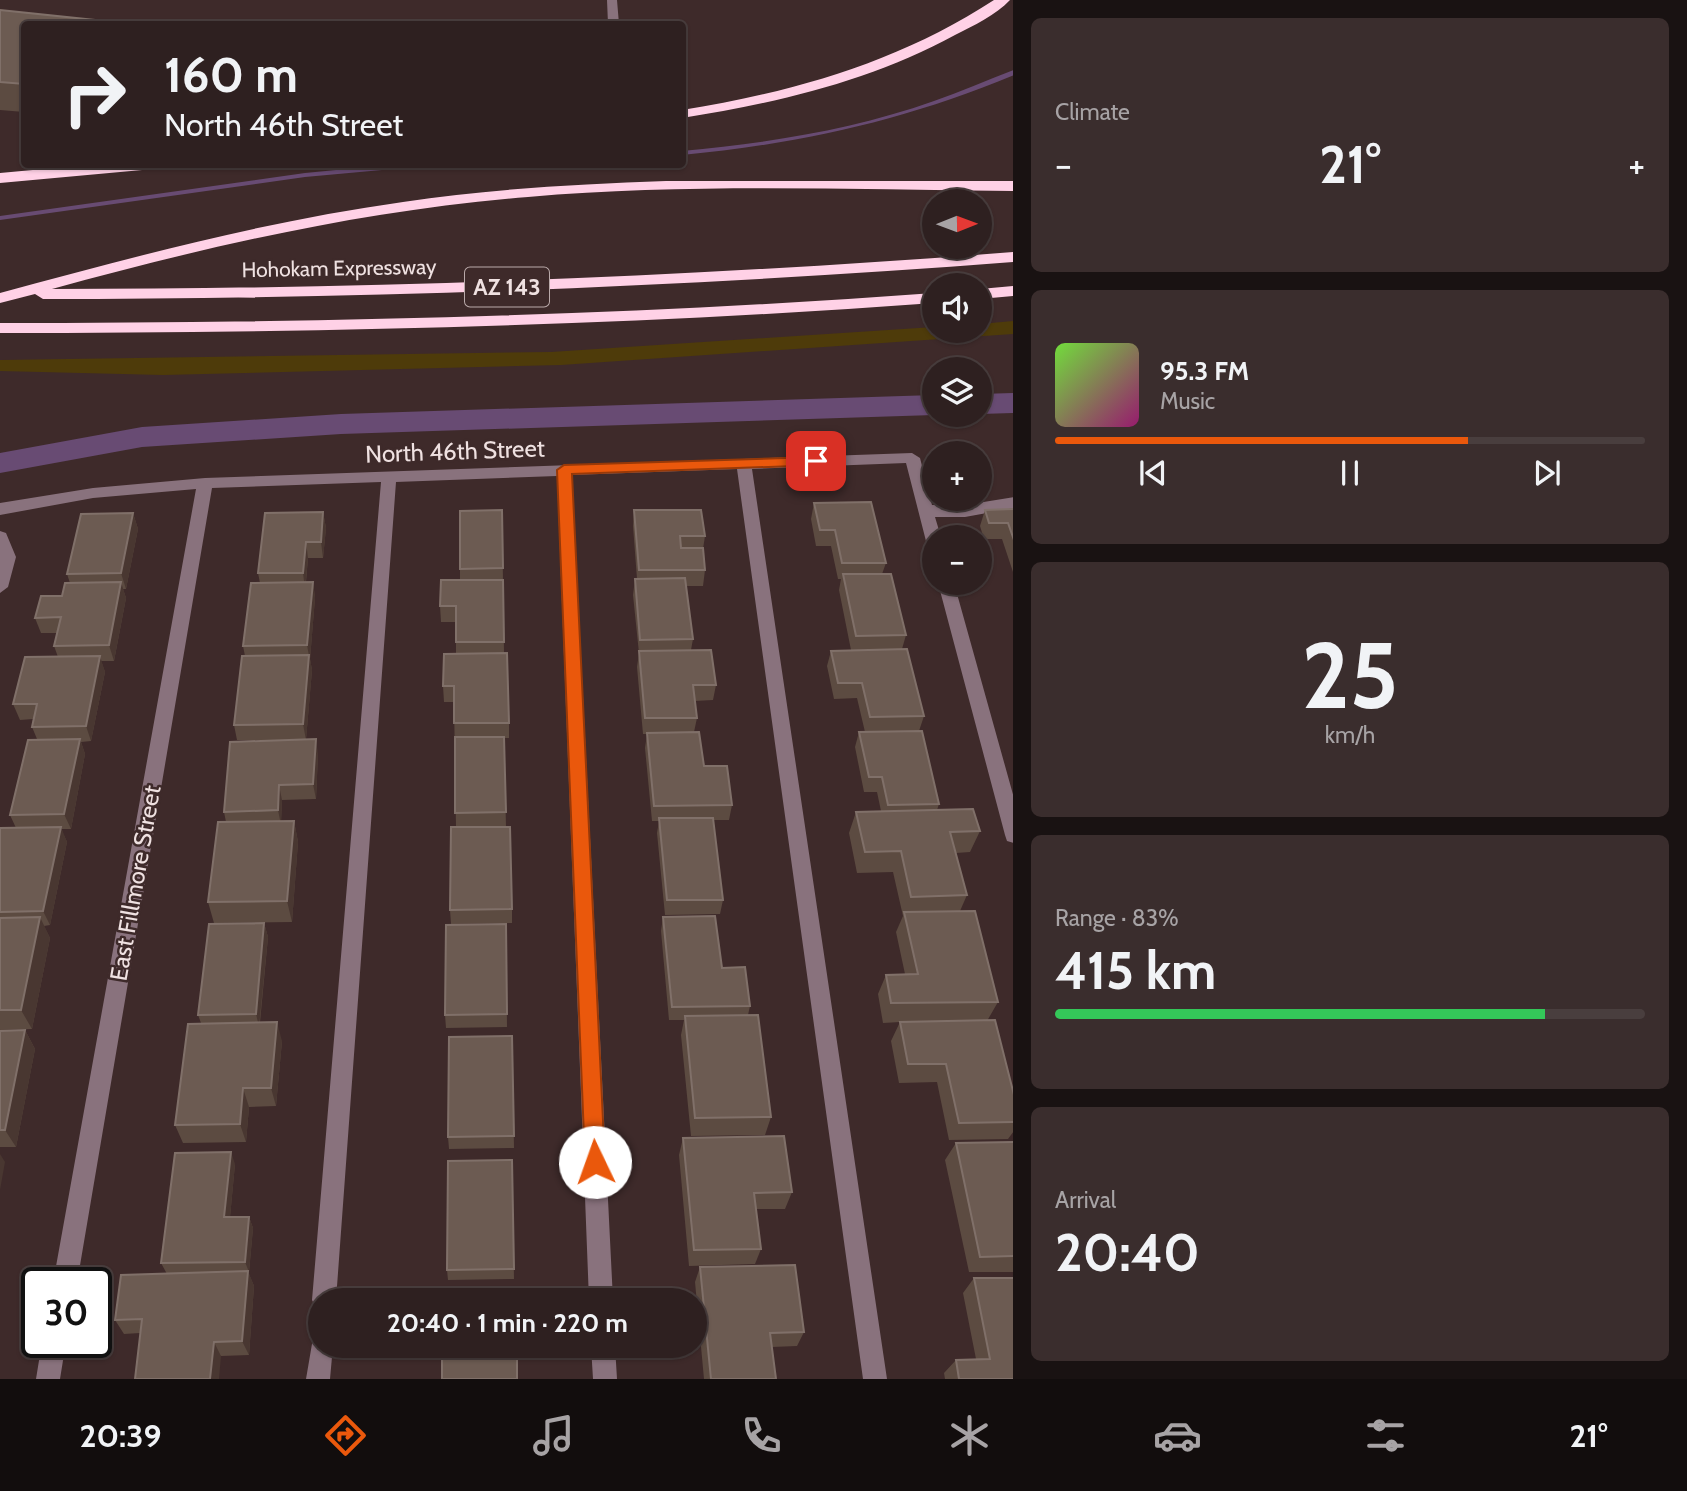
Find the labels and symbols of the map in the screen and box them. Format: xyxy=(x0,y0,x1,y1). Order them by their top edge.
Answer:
north arrow xyxy=(922,189,992,259)
street label: Hohokam Expressway xyxy=(241,254,437,282)
road number: AZ 143 xyxy=(465,268,549,306)
pin xyxy=(786,431,846,491)
street label: North 46th Street xyxy=(365,433,545,469)
street label: East Fillmore Street xyxy=(104,783,166,983)
position arrow xyxy=(558,1125,632,1199)
speed limit sign: 30 xyxy=(21,1267,112,1358)

